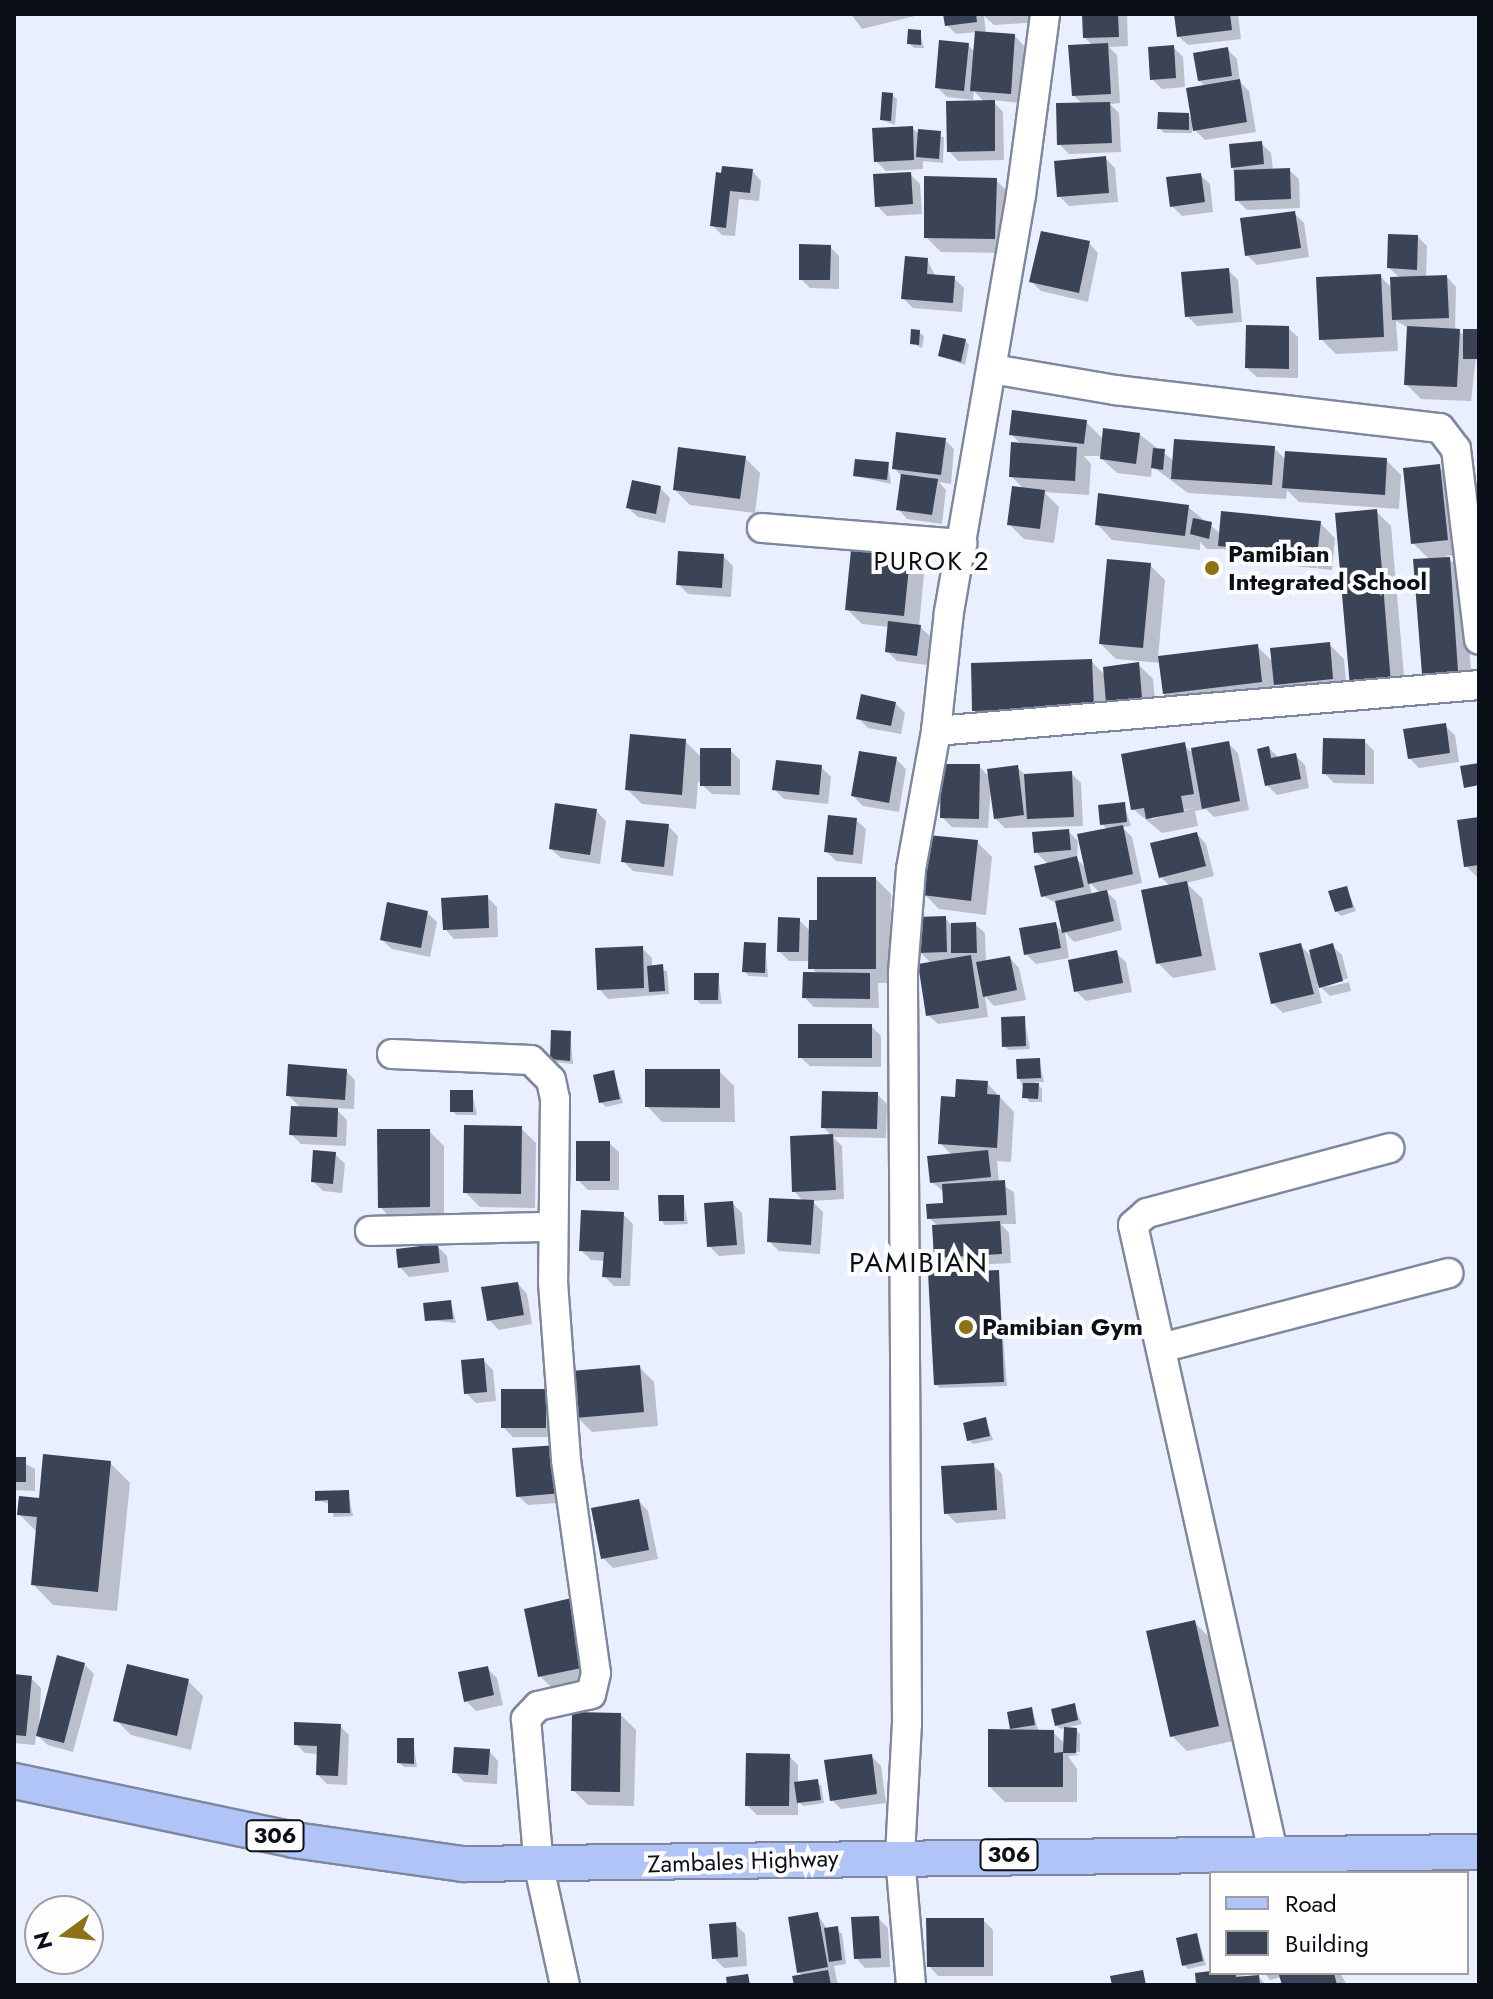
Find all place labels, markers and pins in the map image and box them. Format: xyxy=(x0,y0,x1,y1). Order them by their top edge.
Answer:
place label: Pamibian Integrated School xyxy=(1228,540,1427,596)
marker: Pamibian Integrated School xyxy=(1203,559,1221,577)
place label: Pamibian Gym xyxy=(982,1313,1143,1341)
marker: Pamibian Gym xyxy=(957,1318,975,1336)

